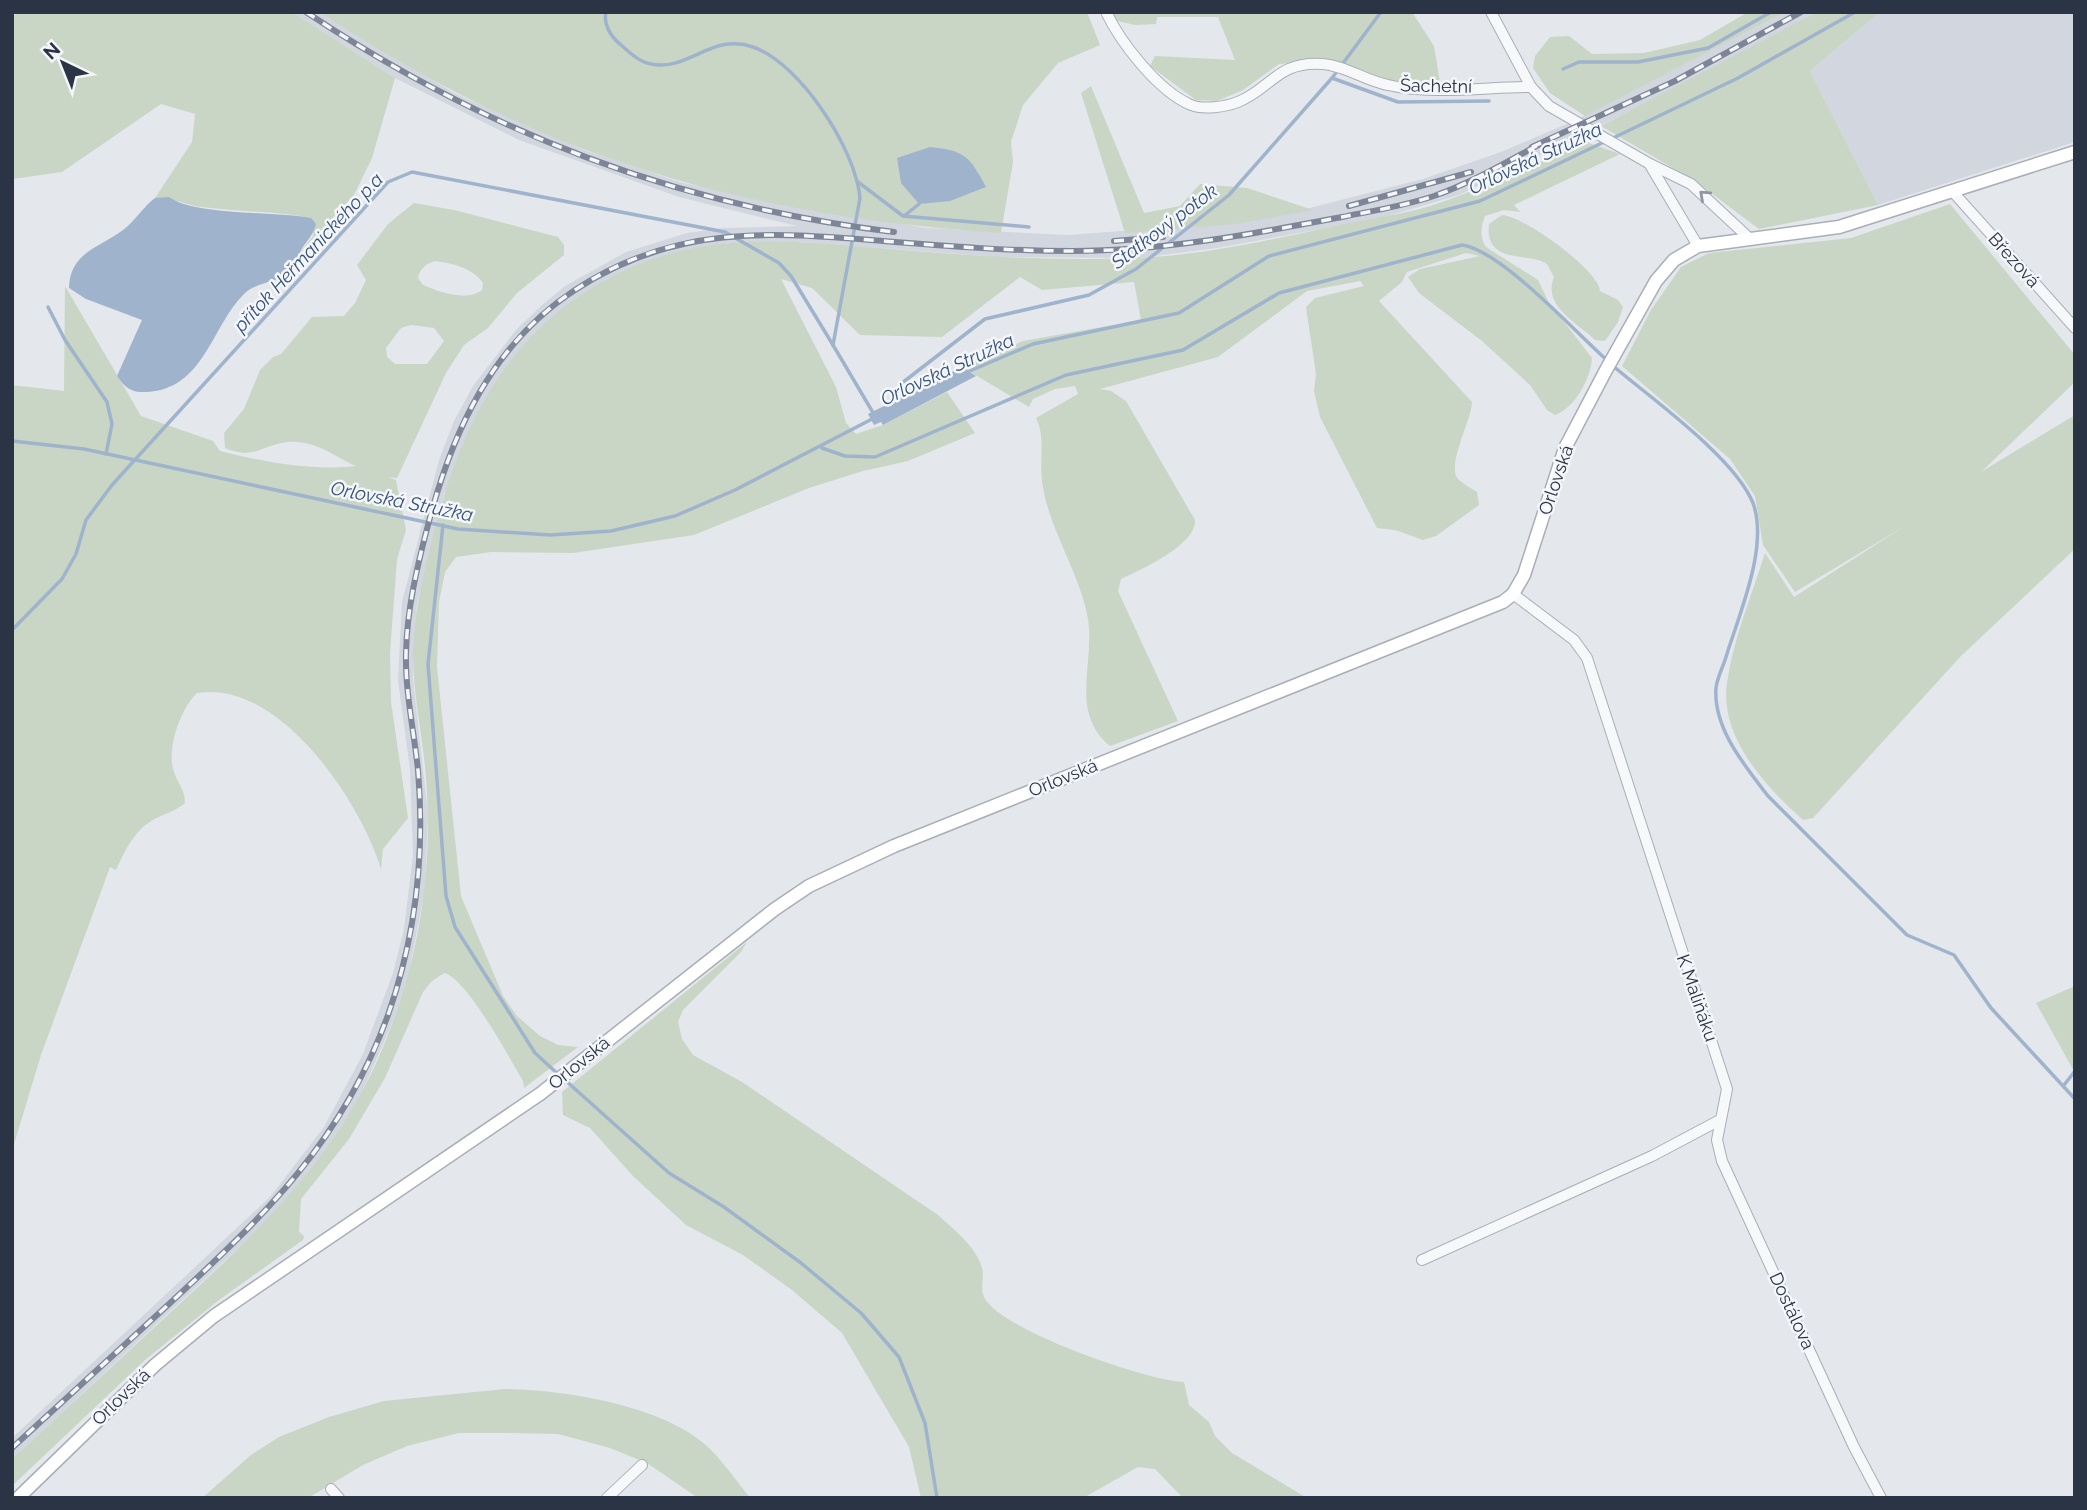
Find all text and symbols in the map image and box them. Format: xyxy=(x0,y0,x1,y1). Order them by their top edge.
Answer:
north arrow xyxy=(28,28,98,98)
text: N xyxy=(39,38,64,64)
street label: Šachetní xyxy=(1400,73,1472,97)
water label: Orlovská Stružka xyxy=(1465,117,1605,199)
water label: přítok Heřmanického p.a xyxy=(228,168,387,337)
water label: Statkový potok xyxy=(1106,179,1221,274)
one-way arrow xyxy=(1699,191,1712,204)
street label: Březová xyxy=(1984,228,2044,291)
water label: Orlovská Stružka xyxy=(877,328,1017,410)
street label: Orlovská xyxy=(1534,442,1577,517)
water label: Orlovská Stružka xyxy=(329,476,475,526)
street label: Orlovská xyxy=(1025,754,1100,801)
street label: K Maliňáku xyxy=(1673,951,1722,1044)
street label: Orlovská xyxy=(544,1032,613,1094)
street label: Dostálova xyxy=(1765,1269,1819,1353)
street label: Orlovská xyxy=(87,1364,154,1429)

